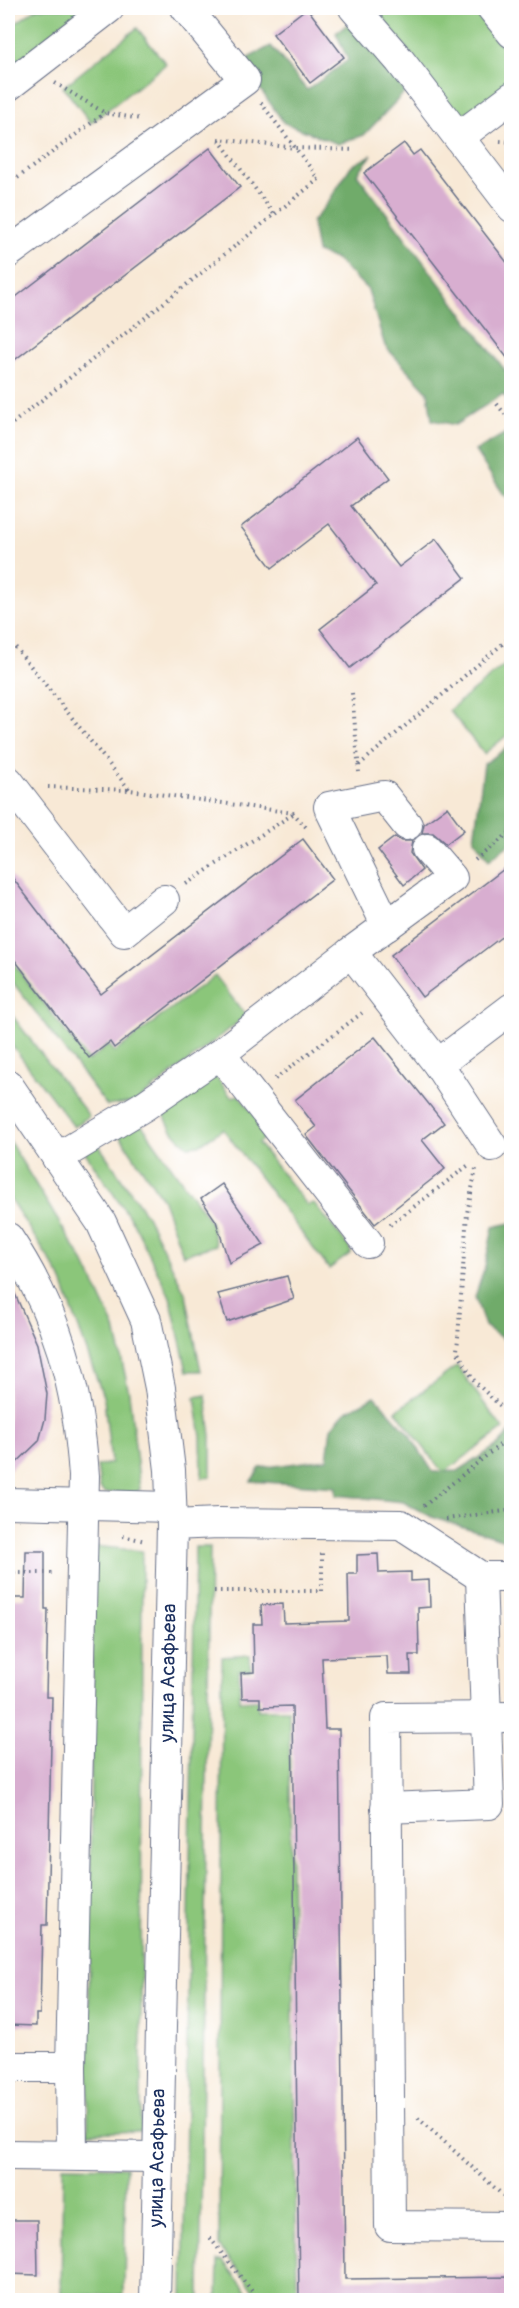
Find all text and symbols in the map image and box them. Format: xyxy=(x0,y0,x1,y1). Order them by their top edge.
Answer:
street label: улица Асафьева xyxy=(154,1603,182,1744)
street label: улица Асафьева xyxy=(143,2088,171,2229)

